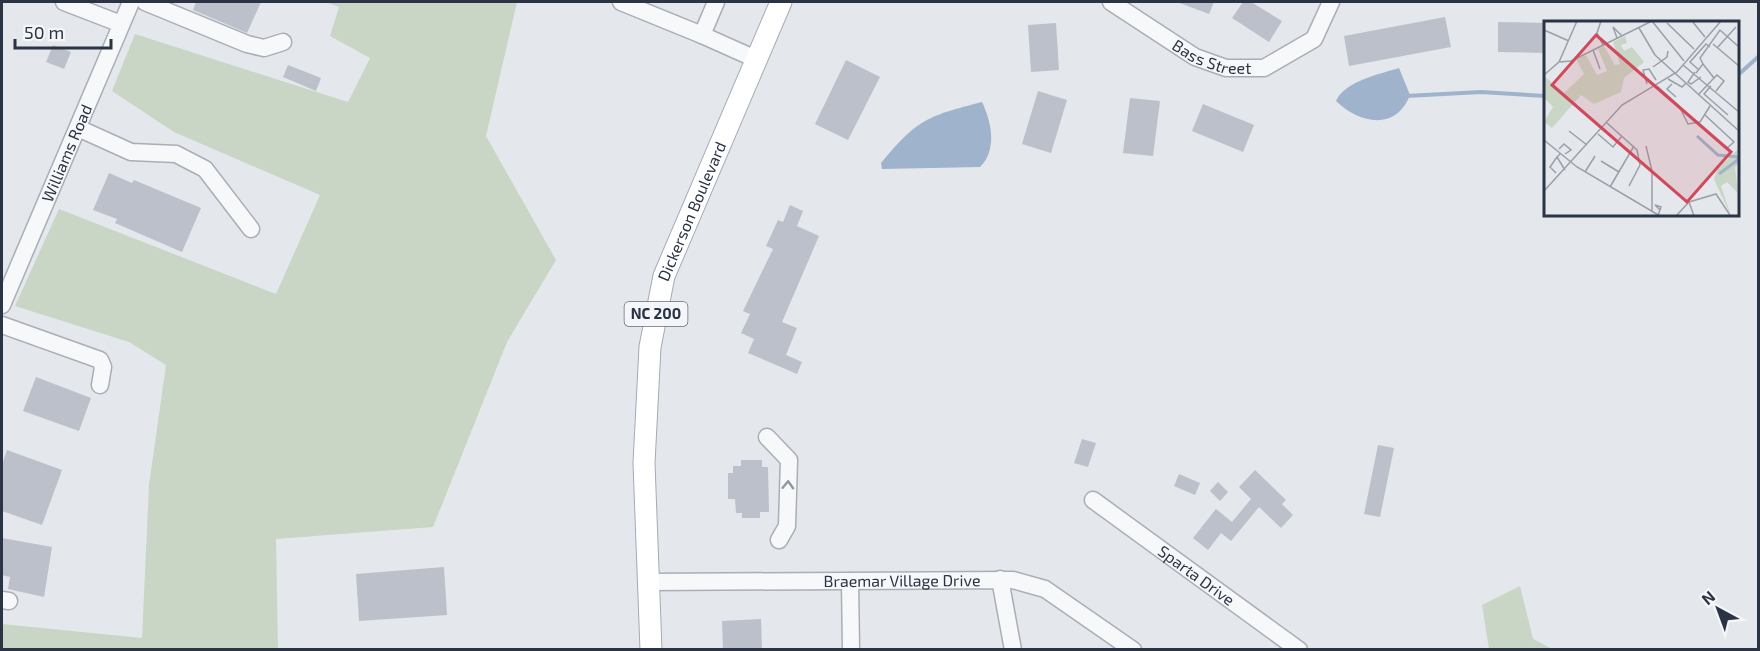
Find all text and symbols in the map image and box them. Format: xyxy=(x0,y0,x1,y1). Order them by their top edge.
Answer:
scale bar xyxy=(15,12,111,50)
text: 50 m xyxy=(24,21,64,43)
inset map xyxy=(1544,21,1739,216)
street label: Bass Street xyxy=(1169,35,1251,77)
street label: Williams Road xyxy=(37,101,95,205)
street label: Dickerson Boulevard xyxy=(653,139,729,284)
road number: NC 200 xyxy=(624,302,688,326)
one-way arrow xyxy=(782,480,794,489)
street label: Sparta Drive xyxy=(1155,541,1239,609)
street label: Braemar Village Drive xyxy=(823,570,981,590)
north arrow xyxy=(1688,579,1748,639)
text: N xyxy=(1697,586,1718,608)

